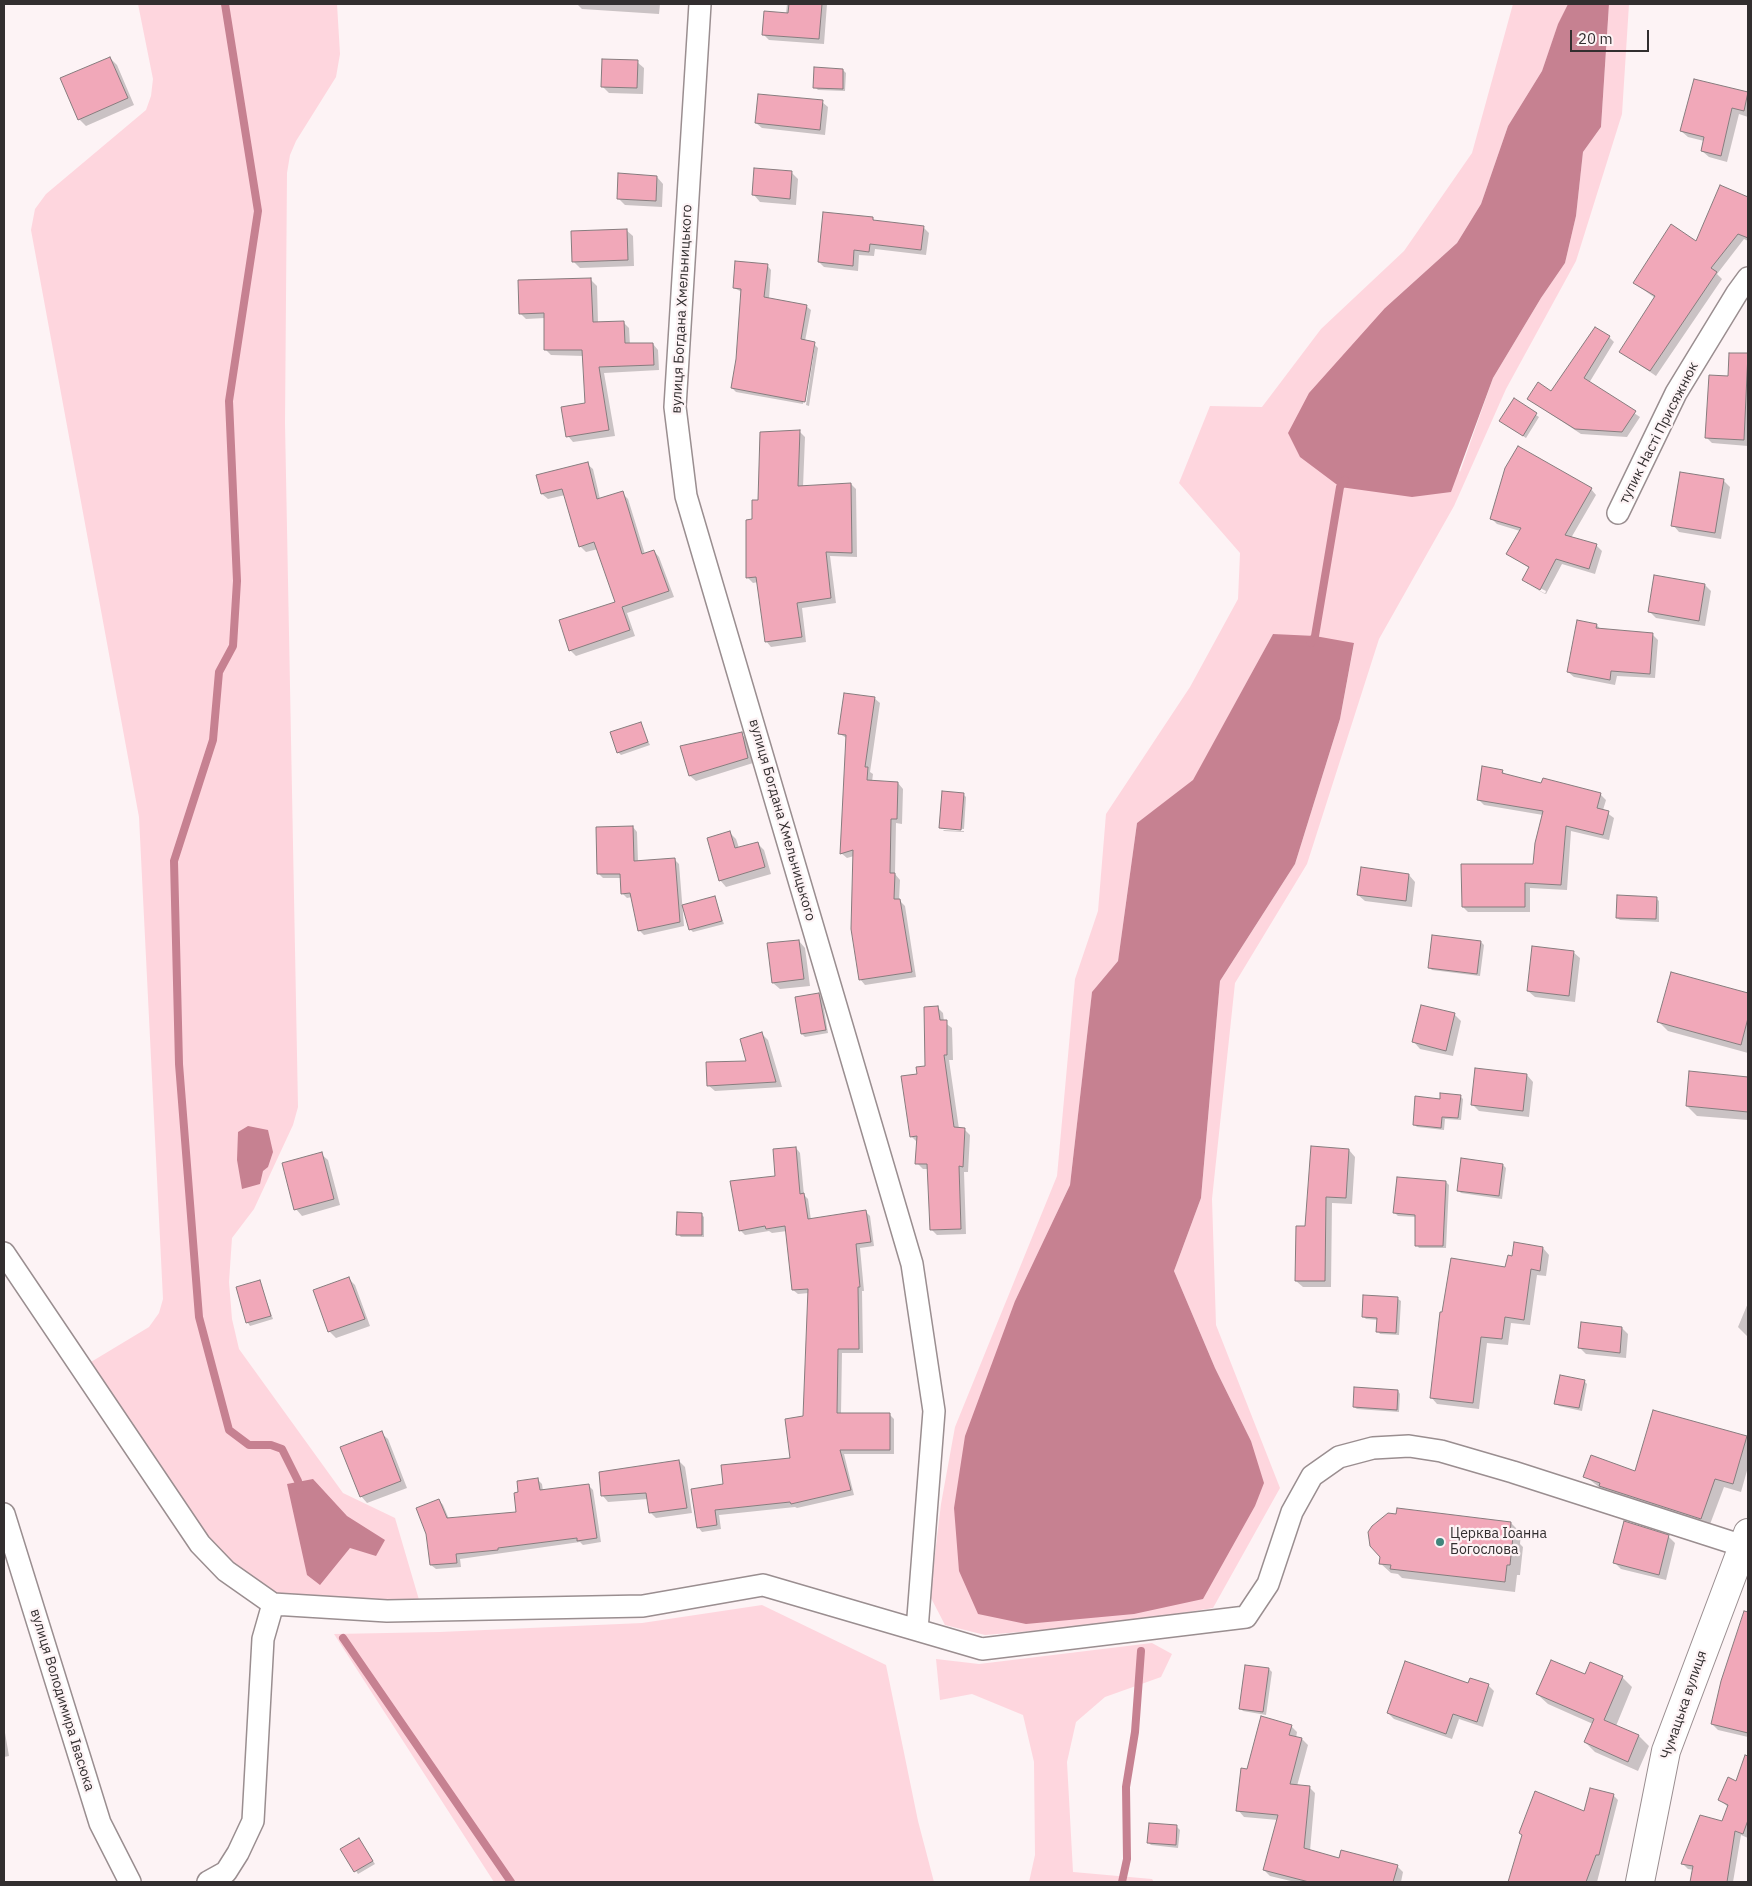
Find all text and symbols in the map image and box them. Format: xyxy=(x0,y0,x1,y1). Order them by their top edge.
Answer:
scale bar xyxy=(1572,20,1651,52)
text: 20 m xyxy=(1578,29,1613,48)
street label: вулиця Богдана Хмельницького xyxy=(668,204,696,414)
street label: тупик Насті Присяжнюк xyxy=(1616,359,1702,507)
street label: вулиця Богдана Хмельницького xyxy=(745,717,819,923)
place label: Церква Іоанна Богослова xyxy=(1450,1526,1547,1558)
marker: Церква Іоанна Богослова xyxy=(1434,1536,1446,1548)
street label: вулиця Володимира Івасюка xyxy=(26,1607,98,1793)
street label: Чумацька вулиця xyxy=(1658,1648,1710,1762)

